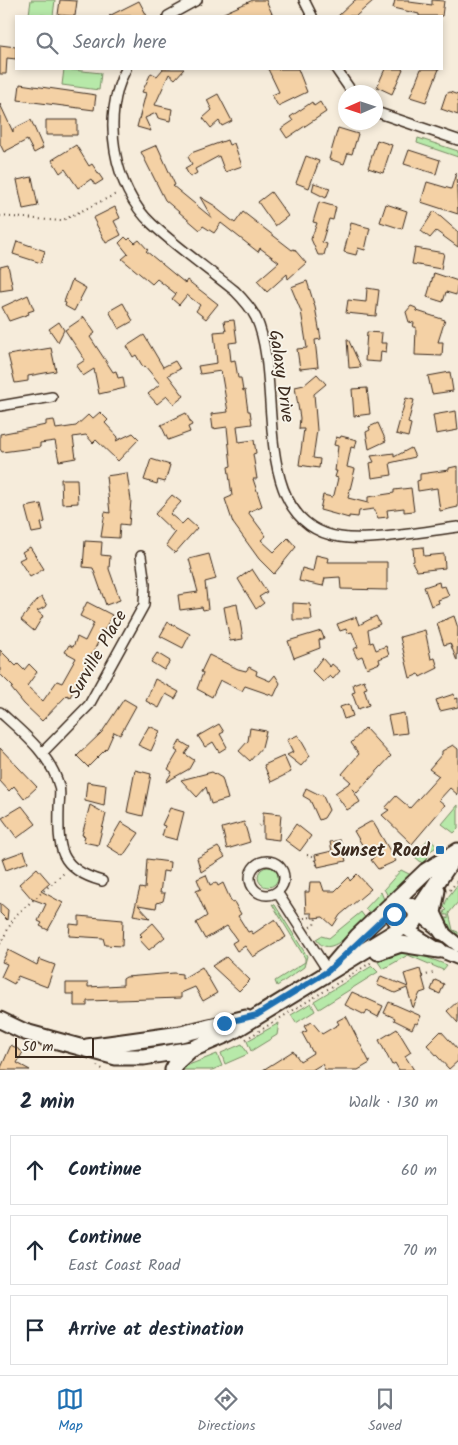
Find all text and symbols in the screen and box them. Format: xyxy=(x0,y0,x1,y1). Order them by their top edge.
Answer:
search box xyxy=(15,15,443,70)
text: Search here xyxy=(73,28,167,58)
icon: search xyxy=(33,29,61,57)
north arrow xyxy=(338,85,383,130)
street label: Galaxy Drive xyxy=(260,328,301,424)
street label: Surville Place xyxy=(61,605,136,705)
place label: Sunset Road xyxy=(331,837,430,866)
marker: Sunset Road xyxy=(434,844,446,856)
route start xyxy=(383,903,406,926)
route end xyxy=(213,1012,236,1035)
scale bar xyxy=(15,1035,94,1058)
text: 50 m xyxy=(22,1036,53,1058)
text: 2 min xyxy=(20,1086,75,1119)
text: Walk · 130 m xyxy=(349,1090,438,1115)
text: Continue xyxy=(68,1155,141,1185)
icon: ahead xyxy=(21,1156,49,1184)
text: 60 m xyxy=(401,1158,437,1183)
text: Continue xyxy=(68,1223,141,1253)
icon: ahead xyxy=(21,1236,49,1264)
text: 70 m xyxy=(402,1238,437,1263)
text: East Coast Road xyxy=(68,1253,180,1278)
text: Arrive at destination xyxy=(68,1315,244,1345)
icon: arrive xyxy=(21,1316,49,1344)
tab: Map xyxy=(56,1385,84,1437)
tab: Directions xyxy=(197,1385,255,1437)
tab: Saved xyxy=(368,1385,402,1437)

